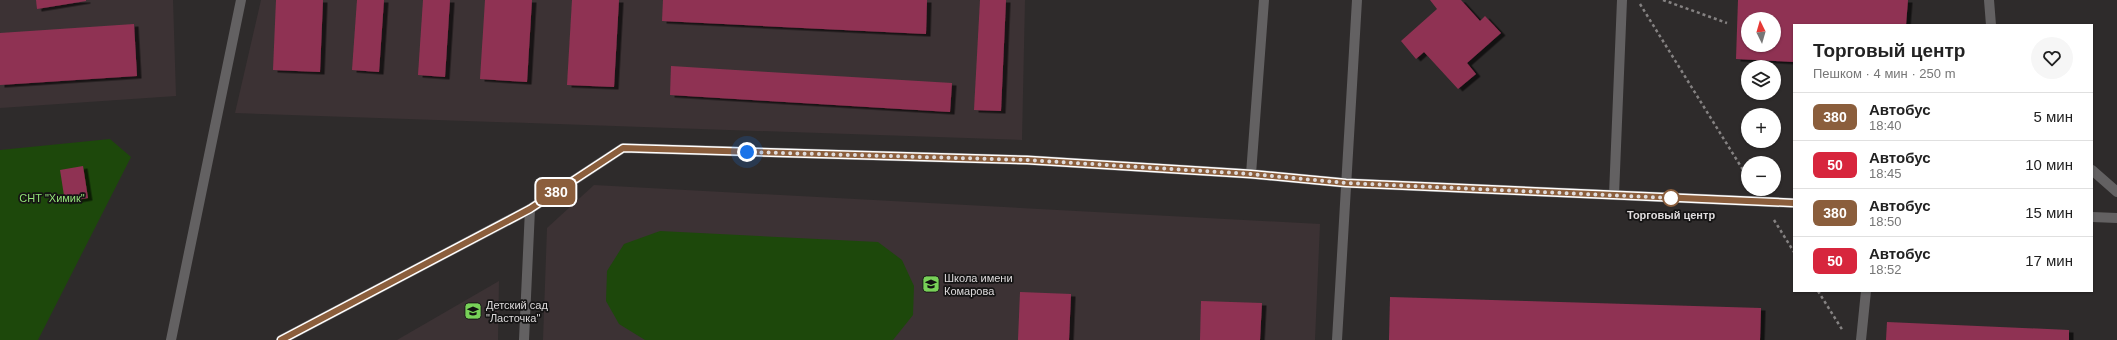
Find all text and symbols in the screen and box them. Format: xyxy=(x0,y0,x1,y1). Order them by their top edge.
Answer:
north arrow xyxy=(1741,12,1781,52)
map controls xyxy=(1741,12,1781,196)
button: heart xyxy=(2031,37,2073,79)
text: Торговый центр xyxy=(1813,40,1965,61)
button: layers xyxy=(1741,60,1781,100)
text: Пешком · 4 мин · 250 m xyxy=(1813,66,1955,81)
text: Автобус xyxy=(1869,101,1931,118)
button: + xyxy=(1741,108,1781,148)
text: 5 мин xyxy=(2034,108,2073,125)
text: 380 xyxy=(1823,109,1847,125)
text: 18:40 xyxy=(1869,118,1902,133)
your location xyxy=(737,142,757,162)
text: Автобус xyxy=(1869,149,1931,166)
button: − xyxy=(1741,156,1781,196)
text: 10 мин xyxy=(2025,156,2073,173)
text: 50 xyxy=(1827,157,1843,173)
text: 18:45 xyxy=(1869,166,1902,181)
line badge: 380 xyxy=(533,179,579,205)
text: 380 xyxy=(544,184,568,200)
marker: Торговый центр xyxy=(1662,189,1680,207)
park label: СНТ "Химик" xyxy=(19,192,85,204)
text: Автобус xyxy=(1869,197,1931,214)
text: 15 мин xyxy=(2025,204,2073,221)
text: 380 xyxy=(1823,205,1847,221)
place label: Торговый центр xyxy=(1627,209,1715,221)
text: 18:50 xyxy=(1869,214,1902,229)
text: Автобус xyxy=(1869,245,1931,262)
text: 17 мин xyxy=(2025,252,2073,269)
text: 50 xyxy=(1827,253,1843,269)
text: 18:52 xyxy=(1869,262,1902,277)
place label: Школа имени Комарова xyxy=(944,272,1013,297)
school or university icon: Школа имени Комарова xyxy=(921,274,941,294)
place label: Детский сад "Ласточка" xyxy=(486,299,548,324)
school or university icon: Детский сад "Ласточка" xyxy=(463,301,483,321)

